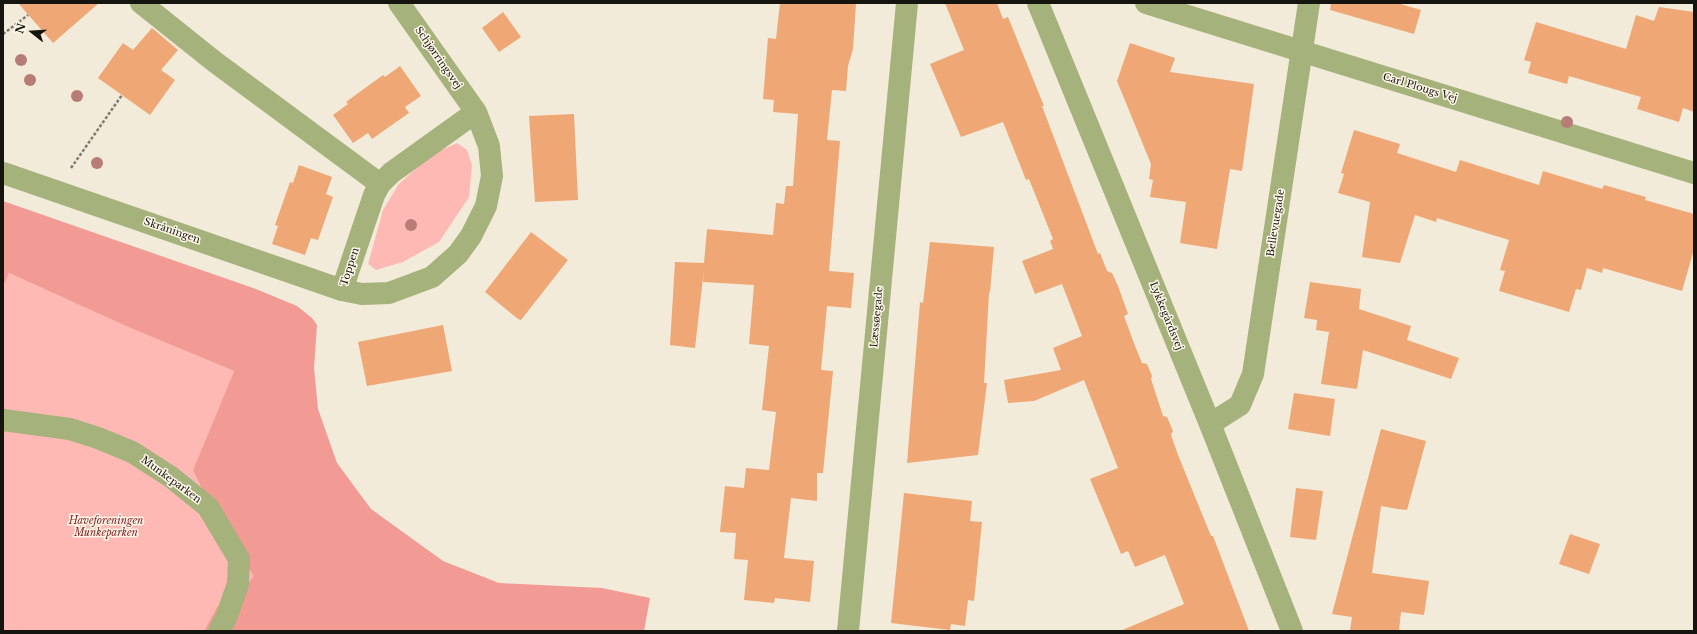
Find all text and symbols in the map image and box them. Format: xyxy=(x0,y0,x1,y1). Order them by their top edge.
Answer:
north arrow xyxy=(12,12,52,52)
text: N xyxy=(12,21,29,35)
street label: Schjørringsvej xyxy=(412,25,464,91)
street label: Carl Plougs Vej xyxy=(1381,71,1459,105)
street label: Bellevuegade xyxy=(1265,188,1287,258)
street label: Skråningen xyxy=(142,216,202,246)
street label: Toppen xyxy=(338,246,362,288)
street label: Lykkegårdsvej xyxy=(1147,280,1185,352)
street label: Læssøegade xyxy=(868,286,886,348)
street label: Munkeparken xyxy=(139,454,203,506)
park label: Haveforeningen Munkeparken xyxy=(69,515,143,538)

